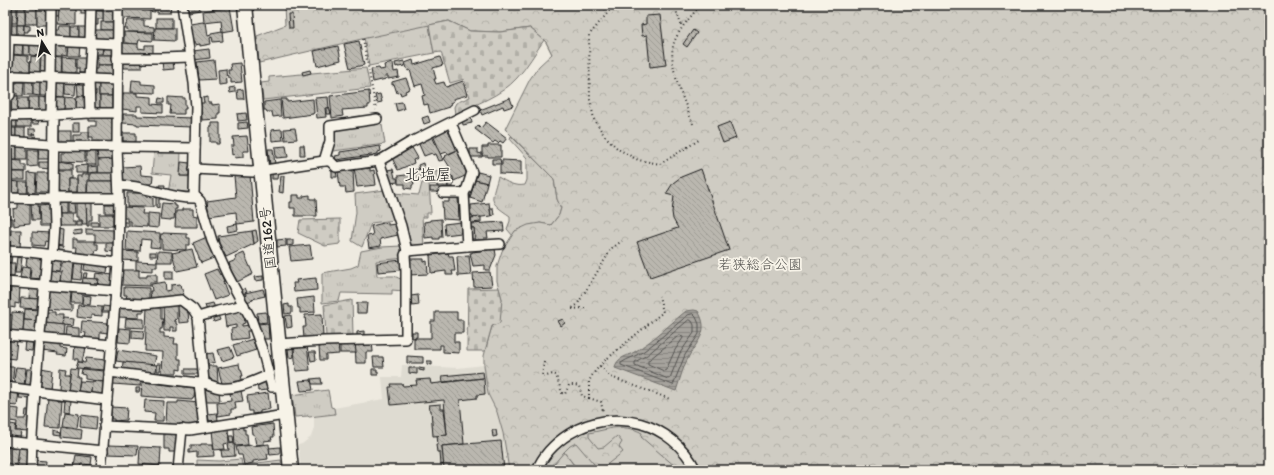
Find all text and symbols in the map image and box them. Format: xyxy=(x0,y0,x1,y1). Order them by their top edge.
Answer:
north arrow xyxy=(22,22,62,62)
text: N xyxy=(36,26,45,40)
district label: 北塩屋 xyxy=(404,165,452,184)
street label: 国道162号 xyxy=(256,206,280,270)
park label: 若狭総合公園 xyxy=(718,256,802,273)

